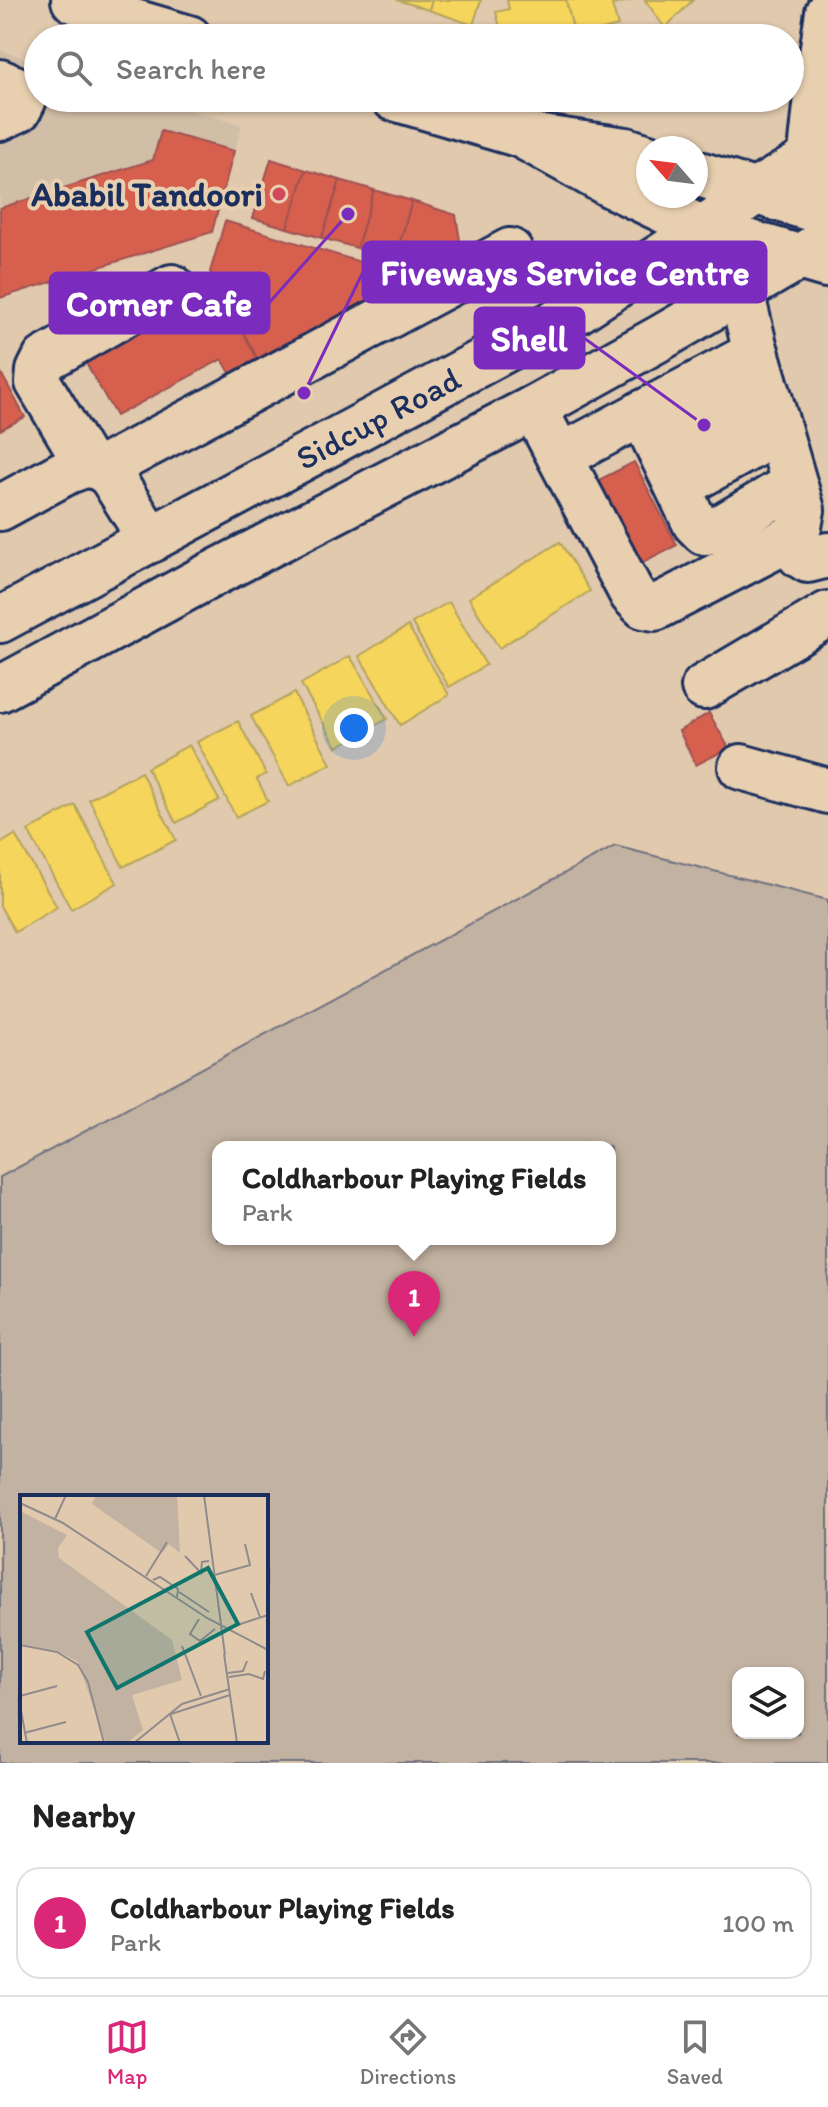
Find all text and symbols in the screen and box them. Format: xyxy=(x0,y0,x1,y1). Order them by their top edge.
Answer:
search box xyxy=(24,24,804,112)
icon: search xyxy=(52,46,96,90)
text: Search here xyxy=(116,50,266,87)
north arrow xyxy=(636,136,708,208)
place label: Ababil Tandoori xyxy=(31,174,263,215)
marker: Ababil Tandoori xyxy=(270,185,288,203)
callout: Fiveways Service Centre xyxy=(363,242,766,302)
text: Fiveways Service Centre xyxy=(380,251,750,294)
callout: Corner Cafe xyxy=(50,273,269,333)
text: Corner Cafe xyxy=(66,282,252,325)
callout: Shell xyxy=(475,308,584,368)
text: Shell xyxy=(490,317,568,360)
street label: Sidcup Road xyxy=(289,358,468,479)
your location xyxy=(334,708,374,748)
popup xyxy=(212,1141,616,1245)
text: Coldharbour Playing Fields xyxy=(242,1159,586,1196)
text: Park xyxy=(242,1196,293,1228)
pin: 1 xyxy=(388,1271,440,1337)
inset map xyxy=(20,1495,268,1743)
map controls xyxy=(732,1667,804,1739)
button: layers xyxy=(732,1667,804,1739)
text: Nearby xyxy=(32,1795,135,1836)
text: Coldharbour Playing Fields xyxy=(110,1889,455,1926)
text: 1 xyxy=(54,1907,66,1939)
text: 100 m xyxy=(722,1907,794,1939)
text: Park xyxy=(110,1926,161,1958)
tab: Map xyxy=(105,2015,149,2090)
tab: Directions xyxy=(360,2015,456,2090)
tab: Saved xyxy=(667,2015,723,2090)

